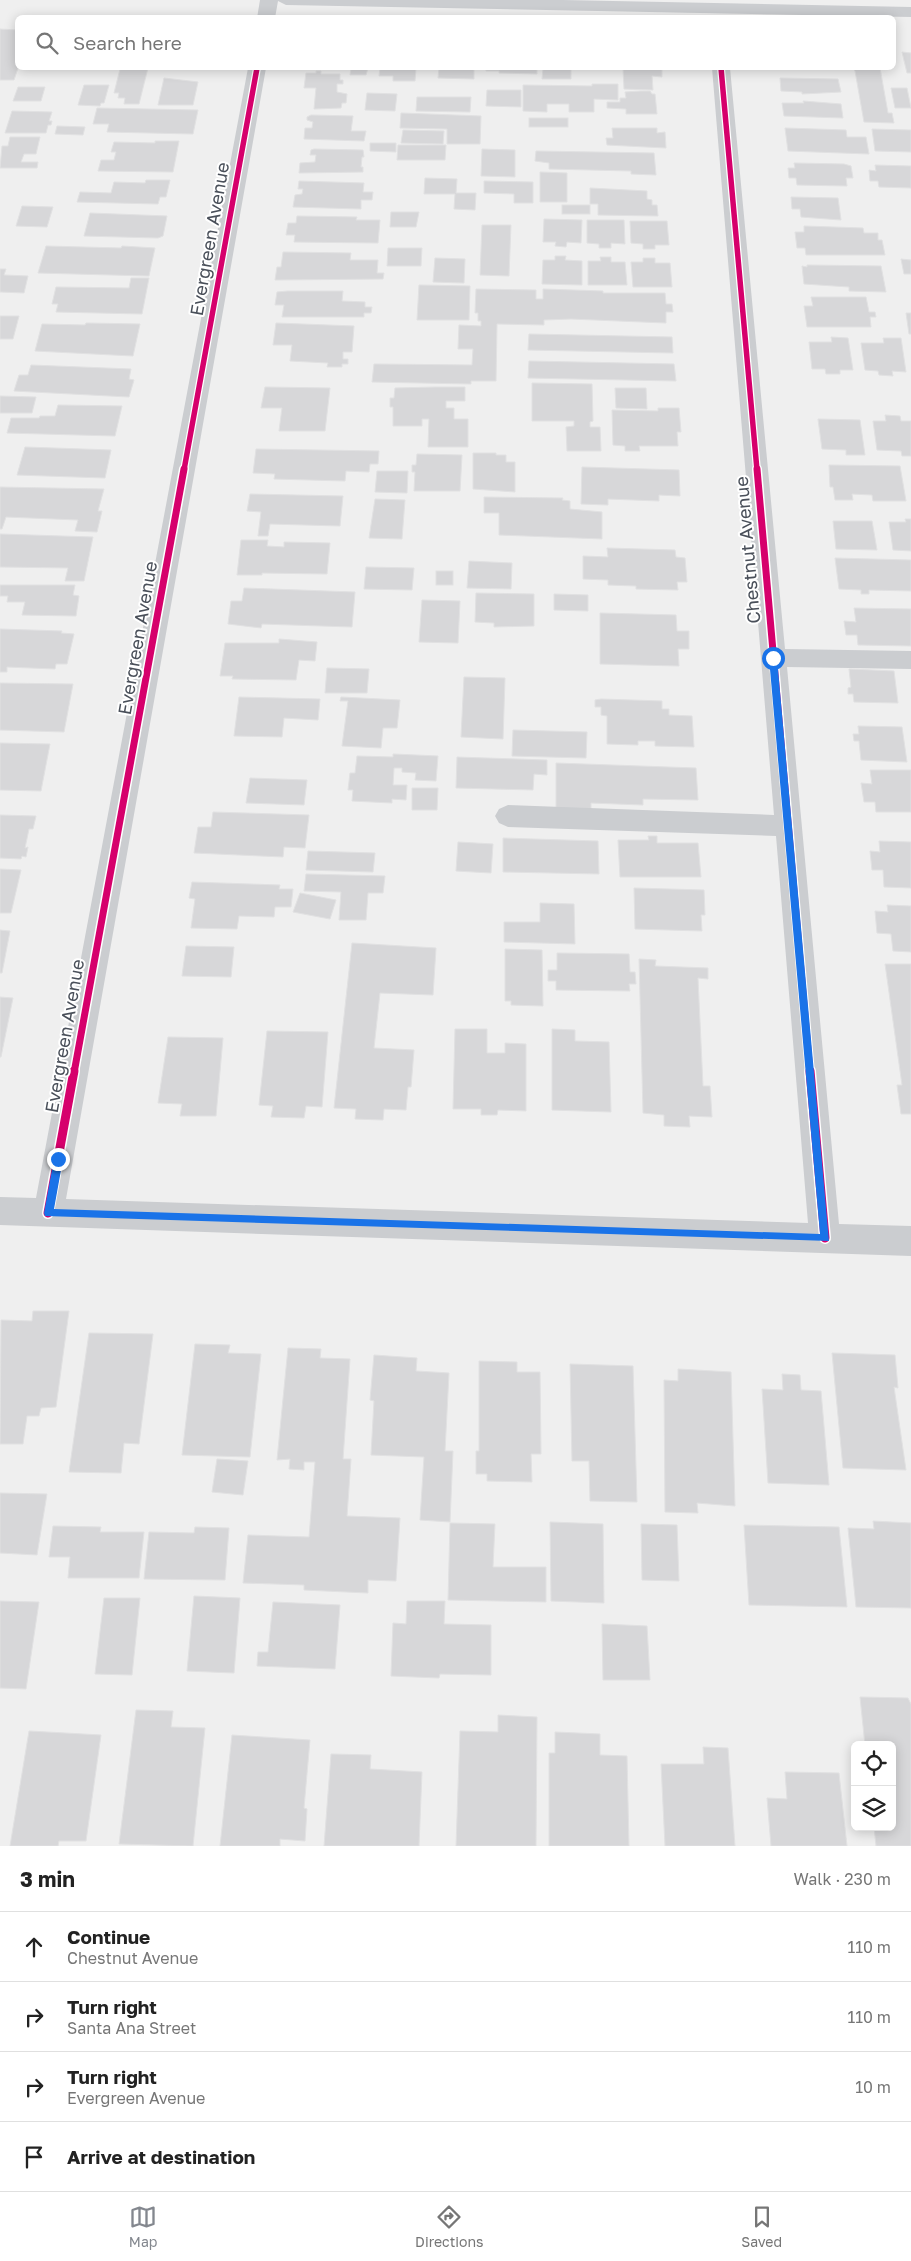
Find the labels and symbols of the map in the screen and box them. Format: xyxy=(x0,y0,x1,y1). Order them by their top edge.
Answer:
street label: Evergreen Avenue xyxy=(185,160,233,317)
street label: Chestnut Avenue xyxy=(730,476,764,625)
street label: Evergreen Avenue xyxy=(113,559,161,716)
route start xyxy=(762,647,785,670)
street label: Evergreen Avenue xyxy=(40,957,88,1114)
route end xyxy=(47,1148,70,1171)

